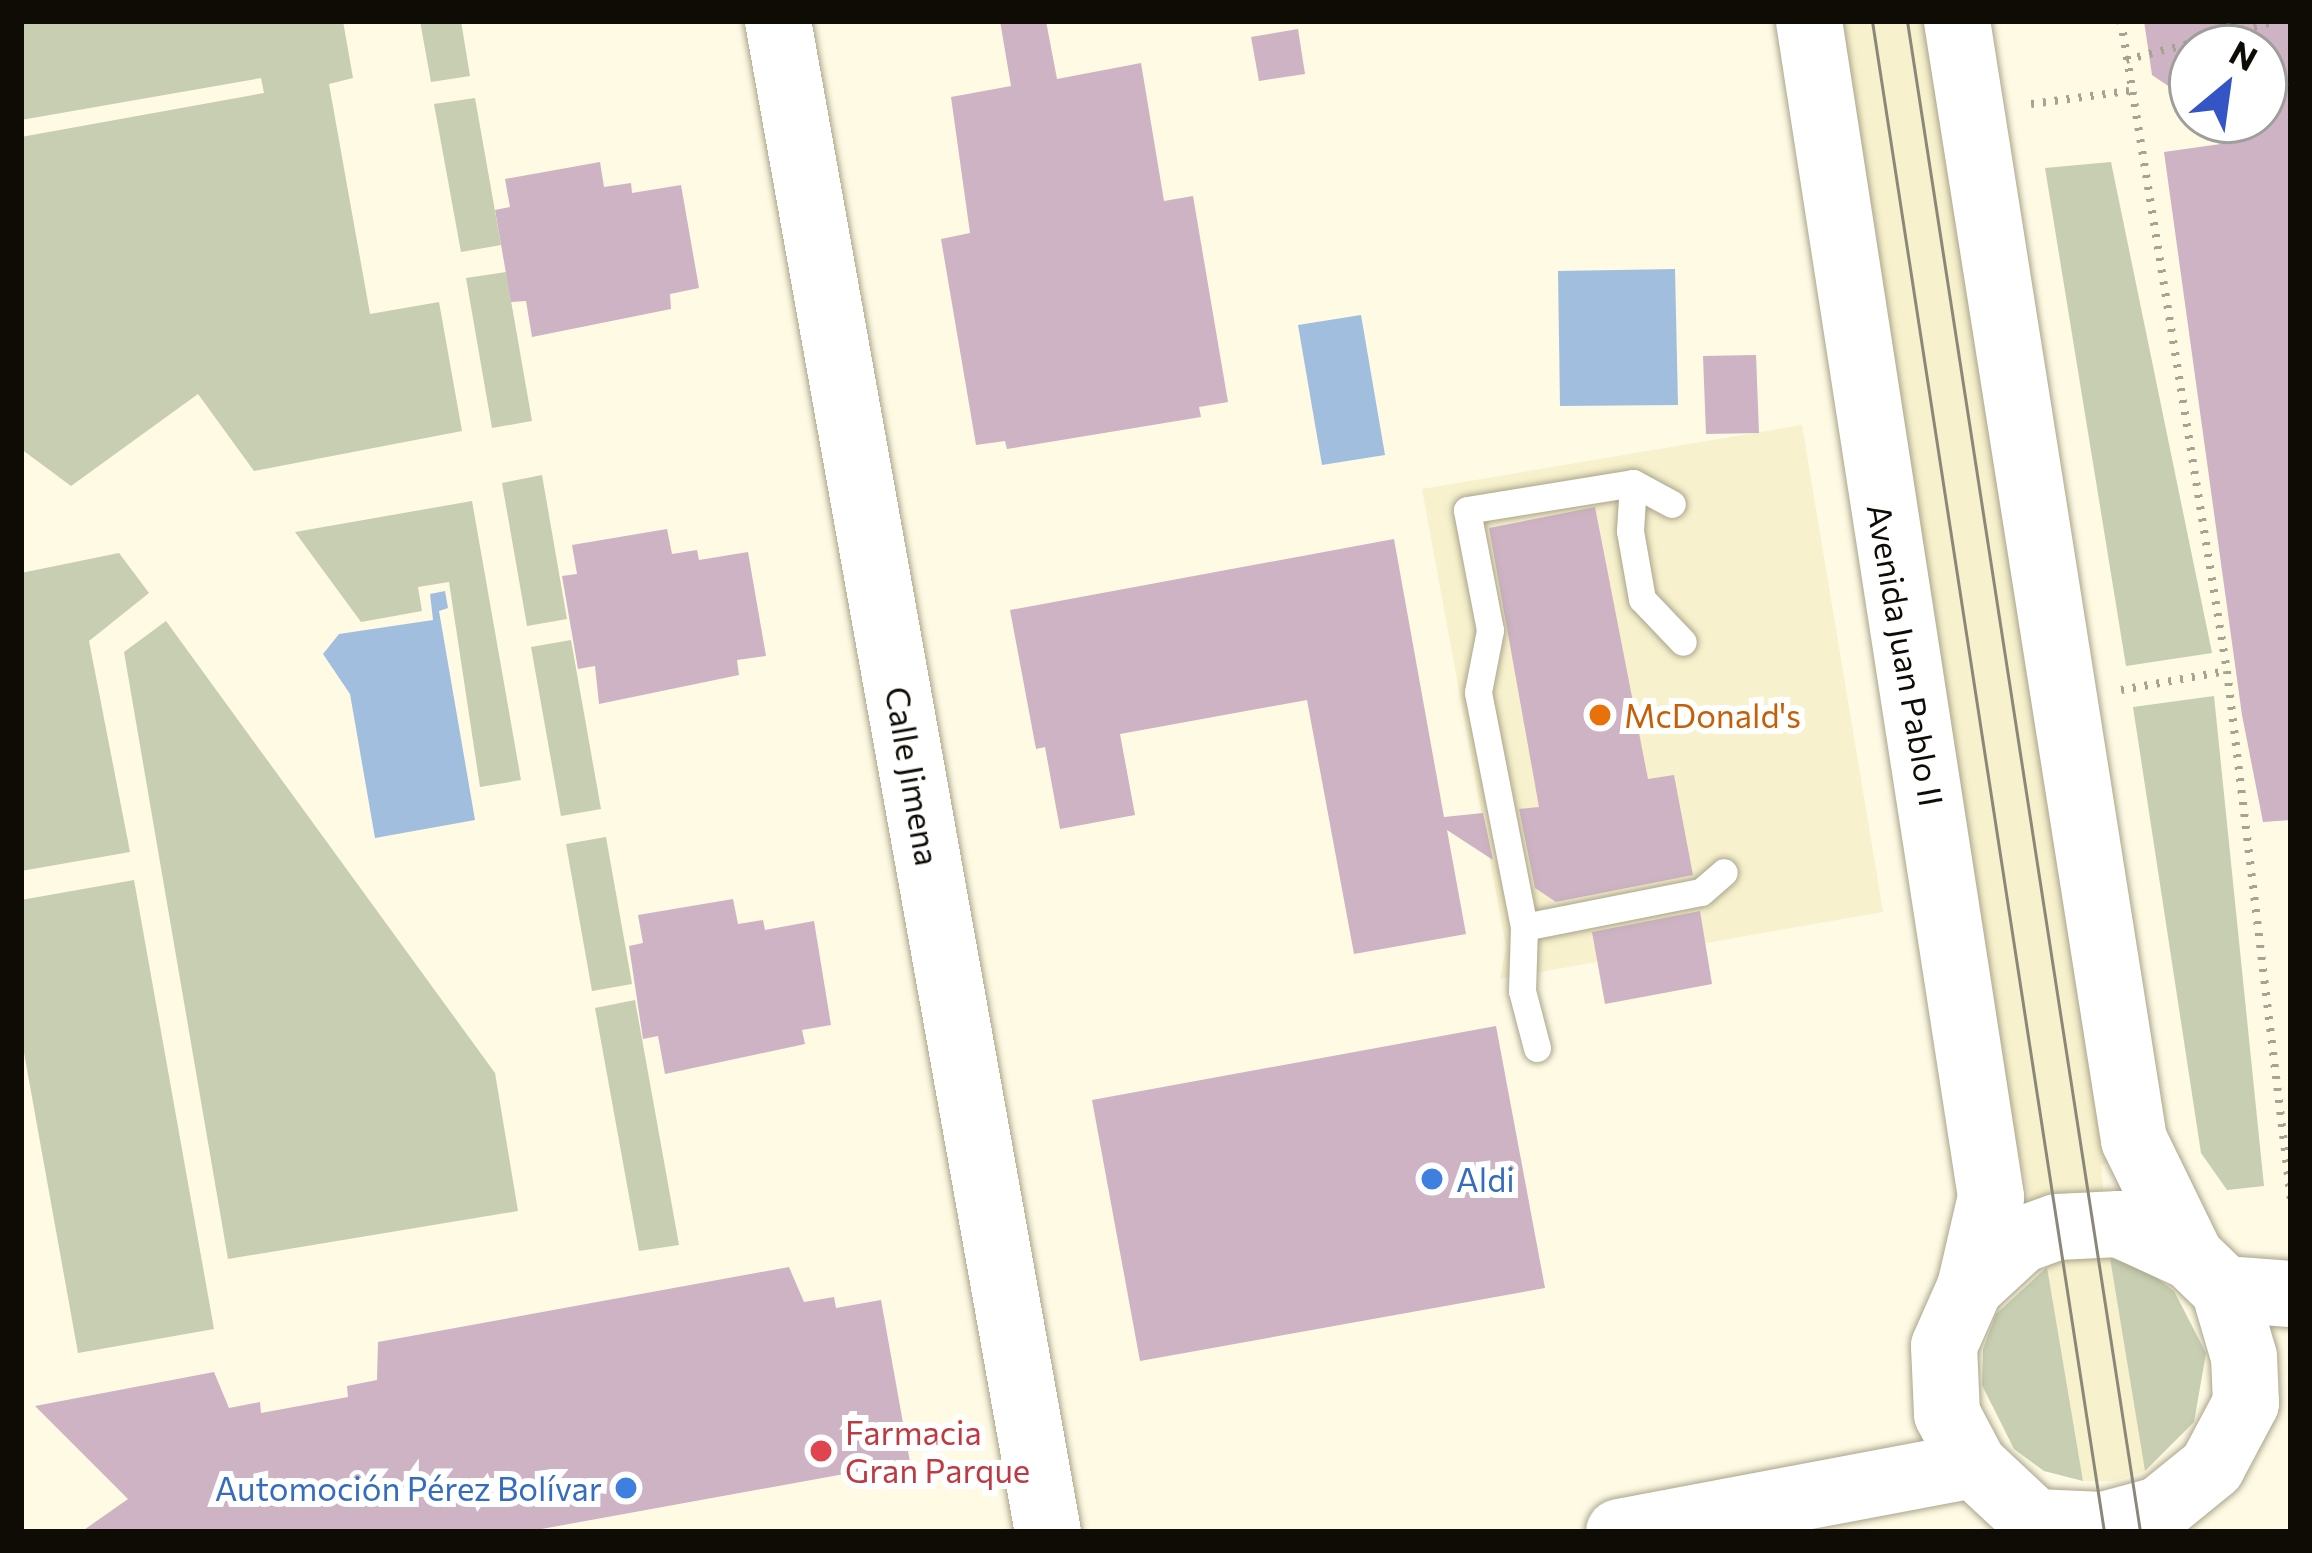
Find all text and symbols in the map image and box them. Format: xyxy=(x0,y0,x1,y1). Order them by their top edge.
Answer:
north arrow xyxy=(2168,24,2288,144)
text: N xyxy=(2223,31,2265,79)
street label: Avenida Juan Pablo II xyxy=(1860,501,1952,809)
street label: Calle Jimena xyxy=(878,684,948,868)
place label: McDonald's xyxy=(1624,695,1801,735)
marker: McDonald's xyxy=(1587,702,1613,728)
place label: Aldi xyxy=(1456,1159,1515,1199)
marker: Aldi xyxy=(1419,1166,1445,1192)
place label: Farmacia Gran Parque xyxy=(845,1412,1030,1490)
marker: Farmacia Gran Parque xyxy=(808,1438,834,1464)
place label: Automoción Pérez Bolívar xyxy=(215,1468,602,1508)
marker: Automoción Pérez Bolívar xyxy=(613,1475,639,1501)

